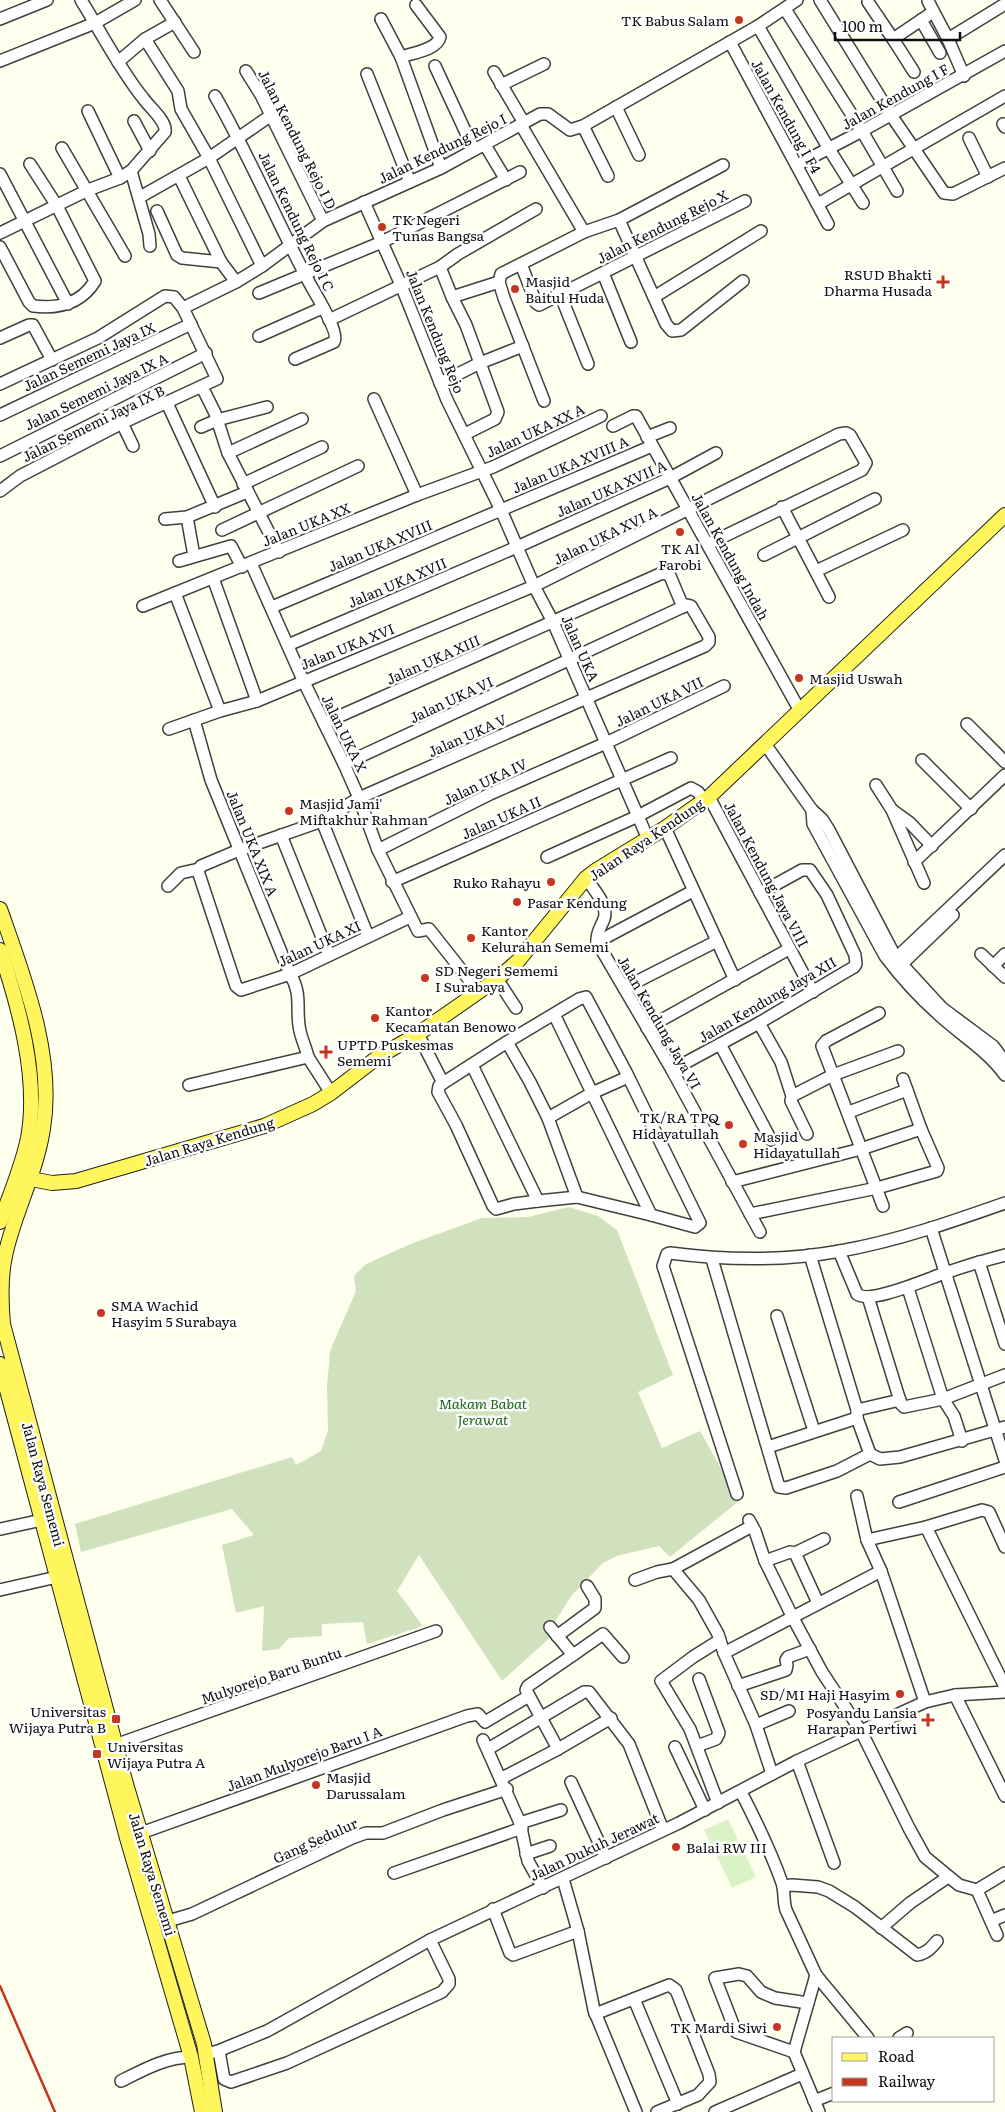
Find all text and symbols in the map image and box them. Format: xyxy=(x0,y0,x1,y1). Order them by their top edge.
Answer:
place label: TK Babus Salam xyxy=(621,10,729,30)
scale bar xyxy=(835,10,960,42)
marker: TK Babus Salam xyxy=(733,14,745,26)
text: 100 m xyxy=(842,14,883,37)
street label: Jalan Kendung I F4 xyxy=(747,55,827,177)
street label: Jalan Kendung I F xyxy=(838,58,953,134)
street label: Jalan Kendung Rejo I D xyxy=(254,66,342,212)
street label: Jalan Kendung Rejo I xyxy=(374,108,510,188)
street label: Jalan Kendung Rejo I C xyxy=(254,148,340,294)
street label: Jalan Kendung Rejo X xyxy=(593,184,731,268)
place label: TK Negeri Tunas Bangsa xyxy=(392,209,485,245)
marker: TK Negeri Tunas Bangsa xyxy=(376,221,388,233)
place label: RSUD Bhakti Dharma Husada xyxy=(824,264,932,300)
street label: Jalan Kendung Rejo xyxy=(402,266,470,396)
place label: Masjid Baitul Huda xyxy=(525,271,605,307)
marker: RSUD Bhakti Dharma Husada xyxy=(936,275,950,289)
marker: Masjid Baitul Huda xyxy=(509,283,521,295)
street label: Jalan Sememi Jaya IX xyxy=(20,316,159,395)
street label: Jalan Sememi Jaya IX A xyxy=(21,347,172,434)
street label: Jalan Sememi Jaya IX B xyxy=(19,380,167,466)
street label: Jalan UKA XX A xyxy=(482,398,588,462)
street label: Jalan UKA XVIII A xyxy=(509,430,632,498)
street label: Jalan UKA XVII A xyxy=(553,454,670,521)
street label: Jalan Kendung Indah xyxy=(688,489,774,623)
street label: Jalan UKA XX xyxy=(259,497,353,551)
street label: Jalan UKA XVI A xyxy=(550,501,661,569)
street label: Jalan UKA XVIII xyxy=(325,514,435,576)
marker: TK Al Farobi xyxy=(674,526,686,538)
place label: TK Al Farobi xyxy=(659,538,702,574)
street label: Jalan UKA XVII xyxy=(344,552,450,612)
street label: Jalan UKA xyxy=(557,611,605,685)
street label: Jalan UKA XVI xyxy=(297,618,397,674)
street label: Jalan UKA XIII xyxy=(383,629,483,689)
place label: Masjid Uswah xyxy=(809,668,903,688)
street label: Jalan UKA VI xyxy=(406,671,496,727)
street label: Jalan UKA VII xyxy=(612,671,706,731)
marker: Masjid Uswah xyxy=(793,672,805,684)
street label: Jalan UKA X xyxy=(318,691,372,775)
street label: Jalan UKA V xyxy=(424,708,510,761)
street label: Jalan UKA IV xyxy=(440,753,531,809)
street label: Jalan UKA XIX A xyxy=(223,787,284,900)
street label: Jalan UKA II xyxy=(458,790,544,844)
place label: Masjid Jami' Miftakhur Rahman xyxy=(299,793,428,829)
street label: Jalan Raya Kendung xyxy=(585,793,708,885)
street label: Jalan Kendung Jaya VIII xyxy=(720,798,814,950)
marker: Masjid Jami' Miftakhur Rahman xyxy=(283,805,295,817)
place label: Ruko Rahayu xyxy=(453,872,541,892)
marker: Ruko Rahayu xyxy=(545,876,557,888)
place label: Pasar Kendung xyxy=(527,892,627,912)
marker: Pasar Kendung xyxy=(511,896,523,908)
street label: Jalan UKA XI xyxy=(274,915,364,971)
place label: Kantor Kelurahan Sememi xyxy=(481,920,609,956)
marker: Kantor Kelurahan Sememi xyxy=(465,932,477,944)
street label: Jalan Kendung Jaya XII xyxy=(694,951,840,1047)
street label: Jalan Kendung Jaya VI xyxy=(614,952,706,1092)
place label: SD Negeri Sememi I Surabaya xyxy=(435,960,559,996)
marker: SD Negeri Sememi I Surabaya xyxy=(419,972,431,984)
place label: Kantor Kecamatan Benowo xyxy=(385,1000,516,1036)
marker: Kantor Kecamatan Benowo xyxy=(369,1012,381,1024)
place label: UPTD Puskesmas Sememi xyxy=(337,1034,453,1070)
marker: UPTD Puskesmas Sememi xyxy=(319,1045,333,1059)
place label: TK/RA TPQ Hidayatullah xyxy=(632,1107,721,1143)
street label: Jalan Raya Kendung xyxy=(142,1112,277,1170)
marker: TK/RA TPQ Hidayatullah xyxy=(723,1119,735,1131)
place label: Masjid Hidayatullah xyxy=(753,1126,840,1162)
marker: Masjid Hidayatullah xyxy=(737,1138,749,1150)
place label: SMA Wachid Hasyim 5 Surabaya xyxy=(111,1295,237,1331)
marker: SMA Wachid Hasyim 5 Surabaya xyxy=(95,1307,107,1319)
park label: Makam Babat Jerawat xyxy=(439,1393,528,1429)
street label: Jalan Raya Sememi xyxy=(18,1419,70,1549)
street label: Mulyorejo Baru Buntu xyxy=(198,1641,344,1708)
place label: SD/MI Haji Hasyim xyxy=(760,1684,890,1704)
marker: SD/MI Haji Hasyim xyxy=(894,1688,906,1700)
place label: Universitas Wijaya Putra B xyxy=(9,1701,106,1737)
place label: Posyandu Lansia Harapan Pertiwi xyxy=(806,1702,917,1738)
marker: Universitas Wijaya Putra B xyxy=(110,1713,122,1725)
marker: Posyandu Lansia Harapan Pertiwi xyxy=(921,1713,935,1727)
street label: Jalan Mulyorejo Baru I A xyxy=(224,1720,385,1795)
place label: Universitas Wijaya Putra A xyxy=(107,1736,206,1772)
marker: Universitas Wijaya Putra A xyxy=(91,1748,103,1760)
place label: Masjid Darussalam xyxy=(326,1767,406,1803)
marker: Masjid Darussalam xyxy=(310,1779,322,1791)
street label: Jalan Dukuh Jerawat xyxy=(526,1807,662,1885)
street label: Jalan Raya Sememi xyxy=(125,1810,181,1939)
street label: Gang Sedulur xyxy=(270,1812,361,1868)
place label: Balai RW III xyxy=(686,1837,767,1857)
marker: Balai RW III xyxy=(670,1841,682,1853)
place label: TK Mardi Siwi xyxy=(670,2017,767,2037)
marker: TK Mardi Siwi xyxy=(771,2021,783,2033)
legend xyxy=(832,2037,995,2102)
text: Road xyxy=(878,2044,914,2067)
text: Railway xyxy=(878,2069,936,2092)

